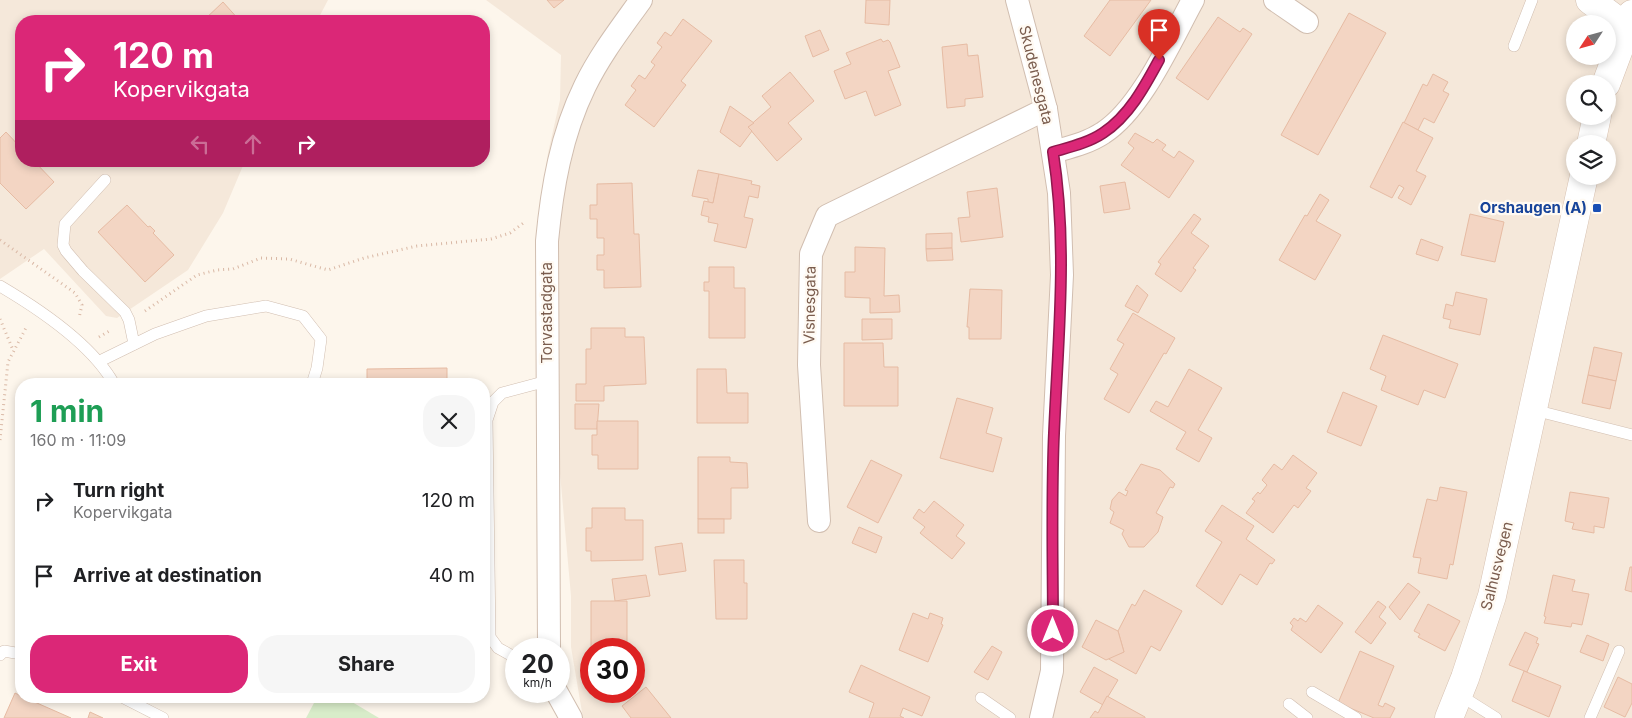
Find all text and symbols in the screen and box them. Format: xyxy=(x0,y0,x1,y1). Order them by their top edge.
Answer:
pin xyxy=(1138,9,1180,60)
north arrow xyxy=(1566,15,1616,65)
map controls xyxy=(1566,15,1616,185)
icon: arrive xyxy=(1145,16,1173,44)
street label: Skudenesgata xyxy=(1015,23,1058,126)
text: 120 m xyxy=(113,34,214,76)
icon: right xyxy=(30,35,95,100)
button: search xyxy=(1566,75,1616,125)
text: Kopervikgata xyxy=(113,76,250,102)
icon: left xyxy=(186,130,214,158)
icon: ahead xyxy=(239,130,267,158)
icon: right xyxy=(292,130,320,158)
button: layers xyxy=(1566,135,1616,185)
place label: Orshaugen (A) xyxy=(1480,198,1587,217)
marker: Orshaugen (A) xyxy=(1591,202,1603,214)
street label: Torvastadgata xyxy=(537,262,556,364)
street label: Visnesgata xyxy=(799,266,820,344)
text: 1 min xyxy=(30,393,104,429)
button: close xyxy=(423,395,475,447)
text: 160 m · 11:09 xyxy=(30,430,126,450)
text: Turn right xyxy=(73,479,164,502)
icon: right xyxy=(30,487,58,515)
text: 120 m xyxy=(422,489,475,512)
text: Kopervikgata xyxy=(73,502,173,522)
street label: Salhusvegen xyxy=(1476,519,1517,612)
icon: arrive xyxy=(30,562,58,590)
text: Arrive at destination xyxy=(73,564,262,587)
text: 40 m xyxy=(429,564,475,587)
position arrow xyxy=(1026,604,1078,656)
button: Exit xyxy=(30,635,248,693)
button: Share xyxy=(258,635,475,693)
speed limit sign: 30 xyxy=(580,638,645,703)
text: 20 xyxy=(521,649,554,679)
text: km/h xyxy=(523,675,552,690)

